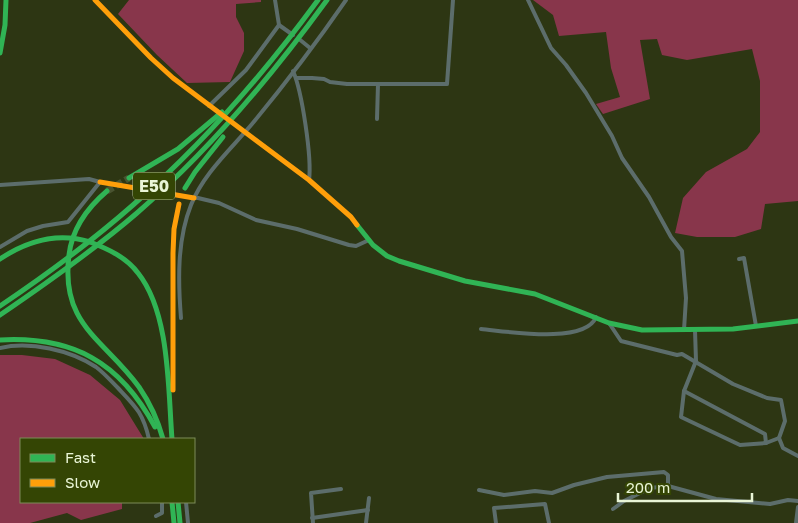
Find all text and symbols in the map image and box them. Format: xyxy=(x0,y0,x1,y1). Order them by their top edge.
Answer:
road number: E50 xyxy=(133,172,175,200)
legend xyxy=(20,438,195,503)
text: Fast xyxy=(65,448,96,466)
scale bar xyxy=(618,470,752,502)
text: Slow xyxy=(65,473,100,491)
text: 200 m xyxy=(626,478,670,496)

